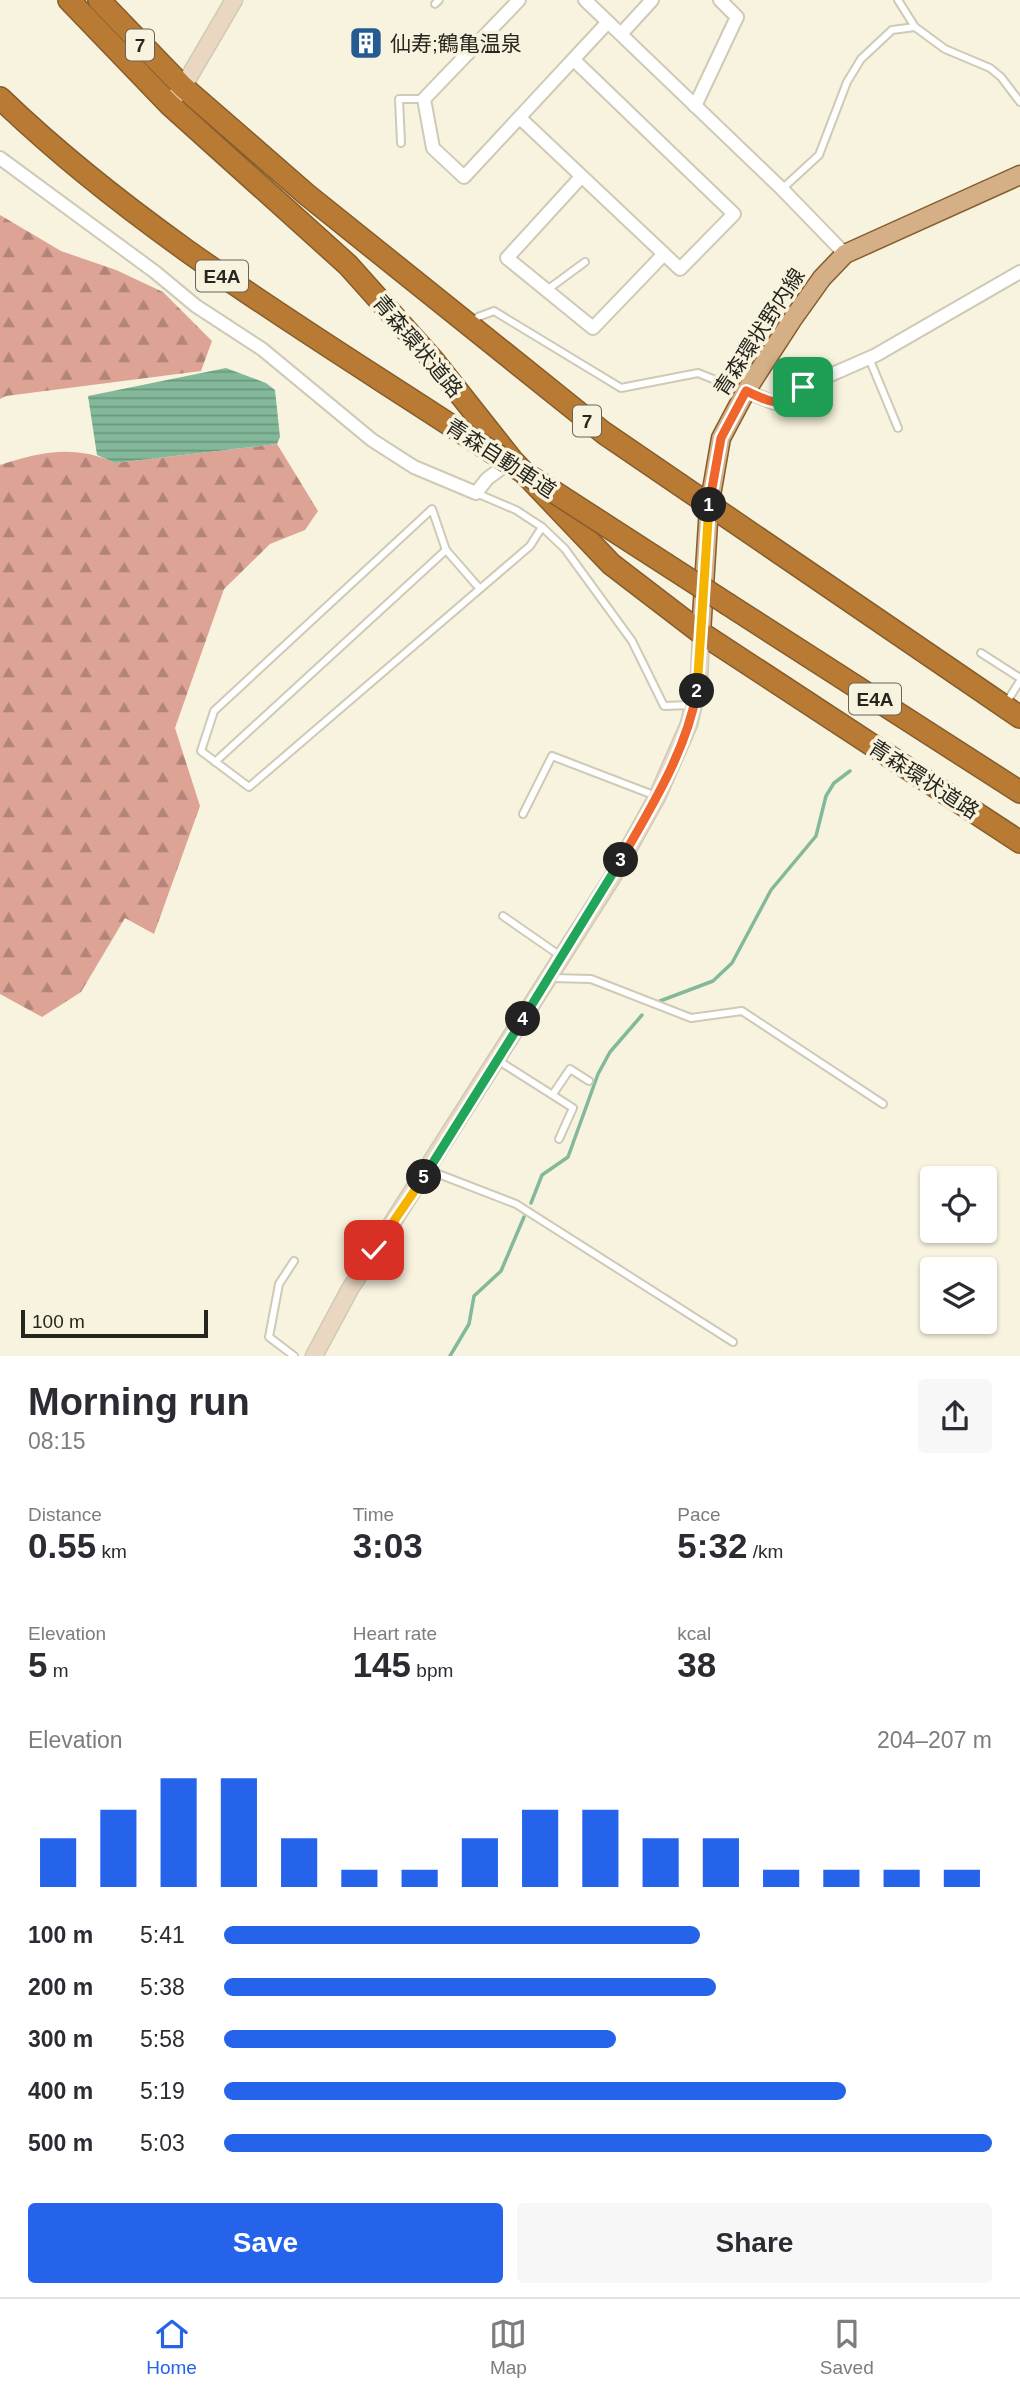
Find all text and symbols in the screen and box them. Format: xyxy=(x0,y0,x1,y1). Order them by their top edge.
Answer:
building icon: 仙寿;鶴亀温泉 xyxy=(347,24,385,62)
road number: 7 xyxy=(126,30,154,60)
place label: 仙寿;鶴亀温泉 xyxy=(390,32,522,55)
road number: E4A xyxy=(196,260,248,292)
street label: 青森環状野内線 xyxy=(709,264,809,400)
street label: 青森環状道路 xyxy=(369,290,467,402)
pin xyxy=(773,357,833,417)
icon: arrive xyxy=(784,368,822,406)
road number: 7 xyxy=(573,406,601,436)
street label: 青森自動車道 xyxy=(442,414,560,502)
pin: 1 xyxy=(692,488,726,522)
text: 1 xyxy=(703,494,714,515)
pin: 2 xyxy=(680,674,714,708)
text: 2 xyxy=(691,680,702,701)
road number: E4A xyxy=(849,684,901,714)
street label: 青森環状道路 xyxy=(865,735,983,823)
pin: 3 xyxy=(604,842,638,878)
text: 3 xyxy=(615,849,626,870)
pin: 4 xyxy=(505,1002,540,1036)
text: 4 xyxy=(517,1008,528,1029)
pin: 5 xyxy=(406,1160,442,1194)
text: 5 xyxy=(418,1166,429,1187)
map controls xyxy=(920,1166,997,1334)
button: locate xyxy=(920,1166,997,1243)
pin xyxy=(344,1220,404,1280)
icon: check xyxy=(355,1231,393,1269)
button: layers xyxy=(920,1257,997,1334)
scale bar xyxy=(21,1307,208,1338)
text: 100 m xyxy=(32,1311,85,1332)
button: share xyxy=(918,1379,992,1453)
text: Morning run xyxy=(28,1381,250,1423)
text: 08:15 xyxy=(28,1428,86,1454)
text: Distance xyxy=(28,1504,102,1525)
text: Time xyxy=(353,1504,394,1525)
text: Pace xyxy=(677,1504,721,1525)
text: 0.55 xyxy=(28,1526,96,1565)
text: 3:03 xyxy=(353,1526,423,1565)
text: 5:32 xyxy=(677,1526,747,1565)
text: km xyxy=(96,1541,127,1562)
text: /km xyxy=(747,1541,783,1562)
text: Elevation xyxy=(28,1623,106,1644)
text: Heart rate xyxy=(353,1623,437,1644)
text: kcal xyxy=(677,1623,711,1644)
text: 5 xyxy=(28,1645,47,1684)
text: 145 xyxy=(353,1645,411,1684)
text: 38 xyxy=(677,1645,716,1684)
text: m xyxy=(47,1660,69,1681)
text: bpm xyxy=(411,1660,453,1681)
text: Elevation xyxy=(28,1727,123,1753)
text: 204–207 m xyxy=(877,1727,992,1753)
text: 100 m xyxy=(28,1922,93,1948)
text: 5:41 xyxy=(140,1922,185,1948)
text: 200 m xyxy=(28,1974,93,2000)
text: 5:38 xyxy=(140,1974,185,2000)
text: 300 m xyxy=(28,2026,93,2052)
text: 5:58 xyxy=(140,2026,185,2052)
text: 400 m xyxy=(28,2078,93,2104)
text: 5:19 xyxy=(140,2078,185,2104)
text: 500 m xyxy=(28,2130,93,2156)
text: 5:03 xyxy=(140,2130,185,2156)
button: Save xyxy=(28,2203,503,2283)
button: Share xyxy=(517,2203,992,2283)
tab: Home xyxy=(146,2315,197,2379)
tab: Map xyxy=(489,2315,527,2379)
tab: Saved xyxy=(820,2315,874,2379)

